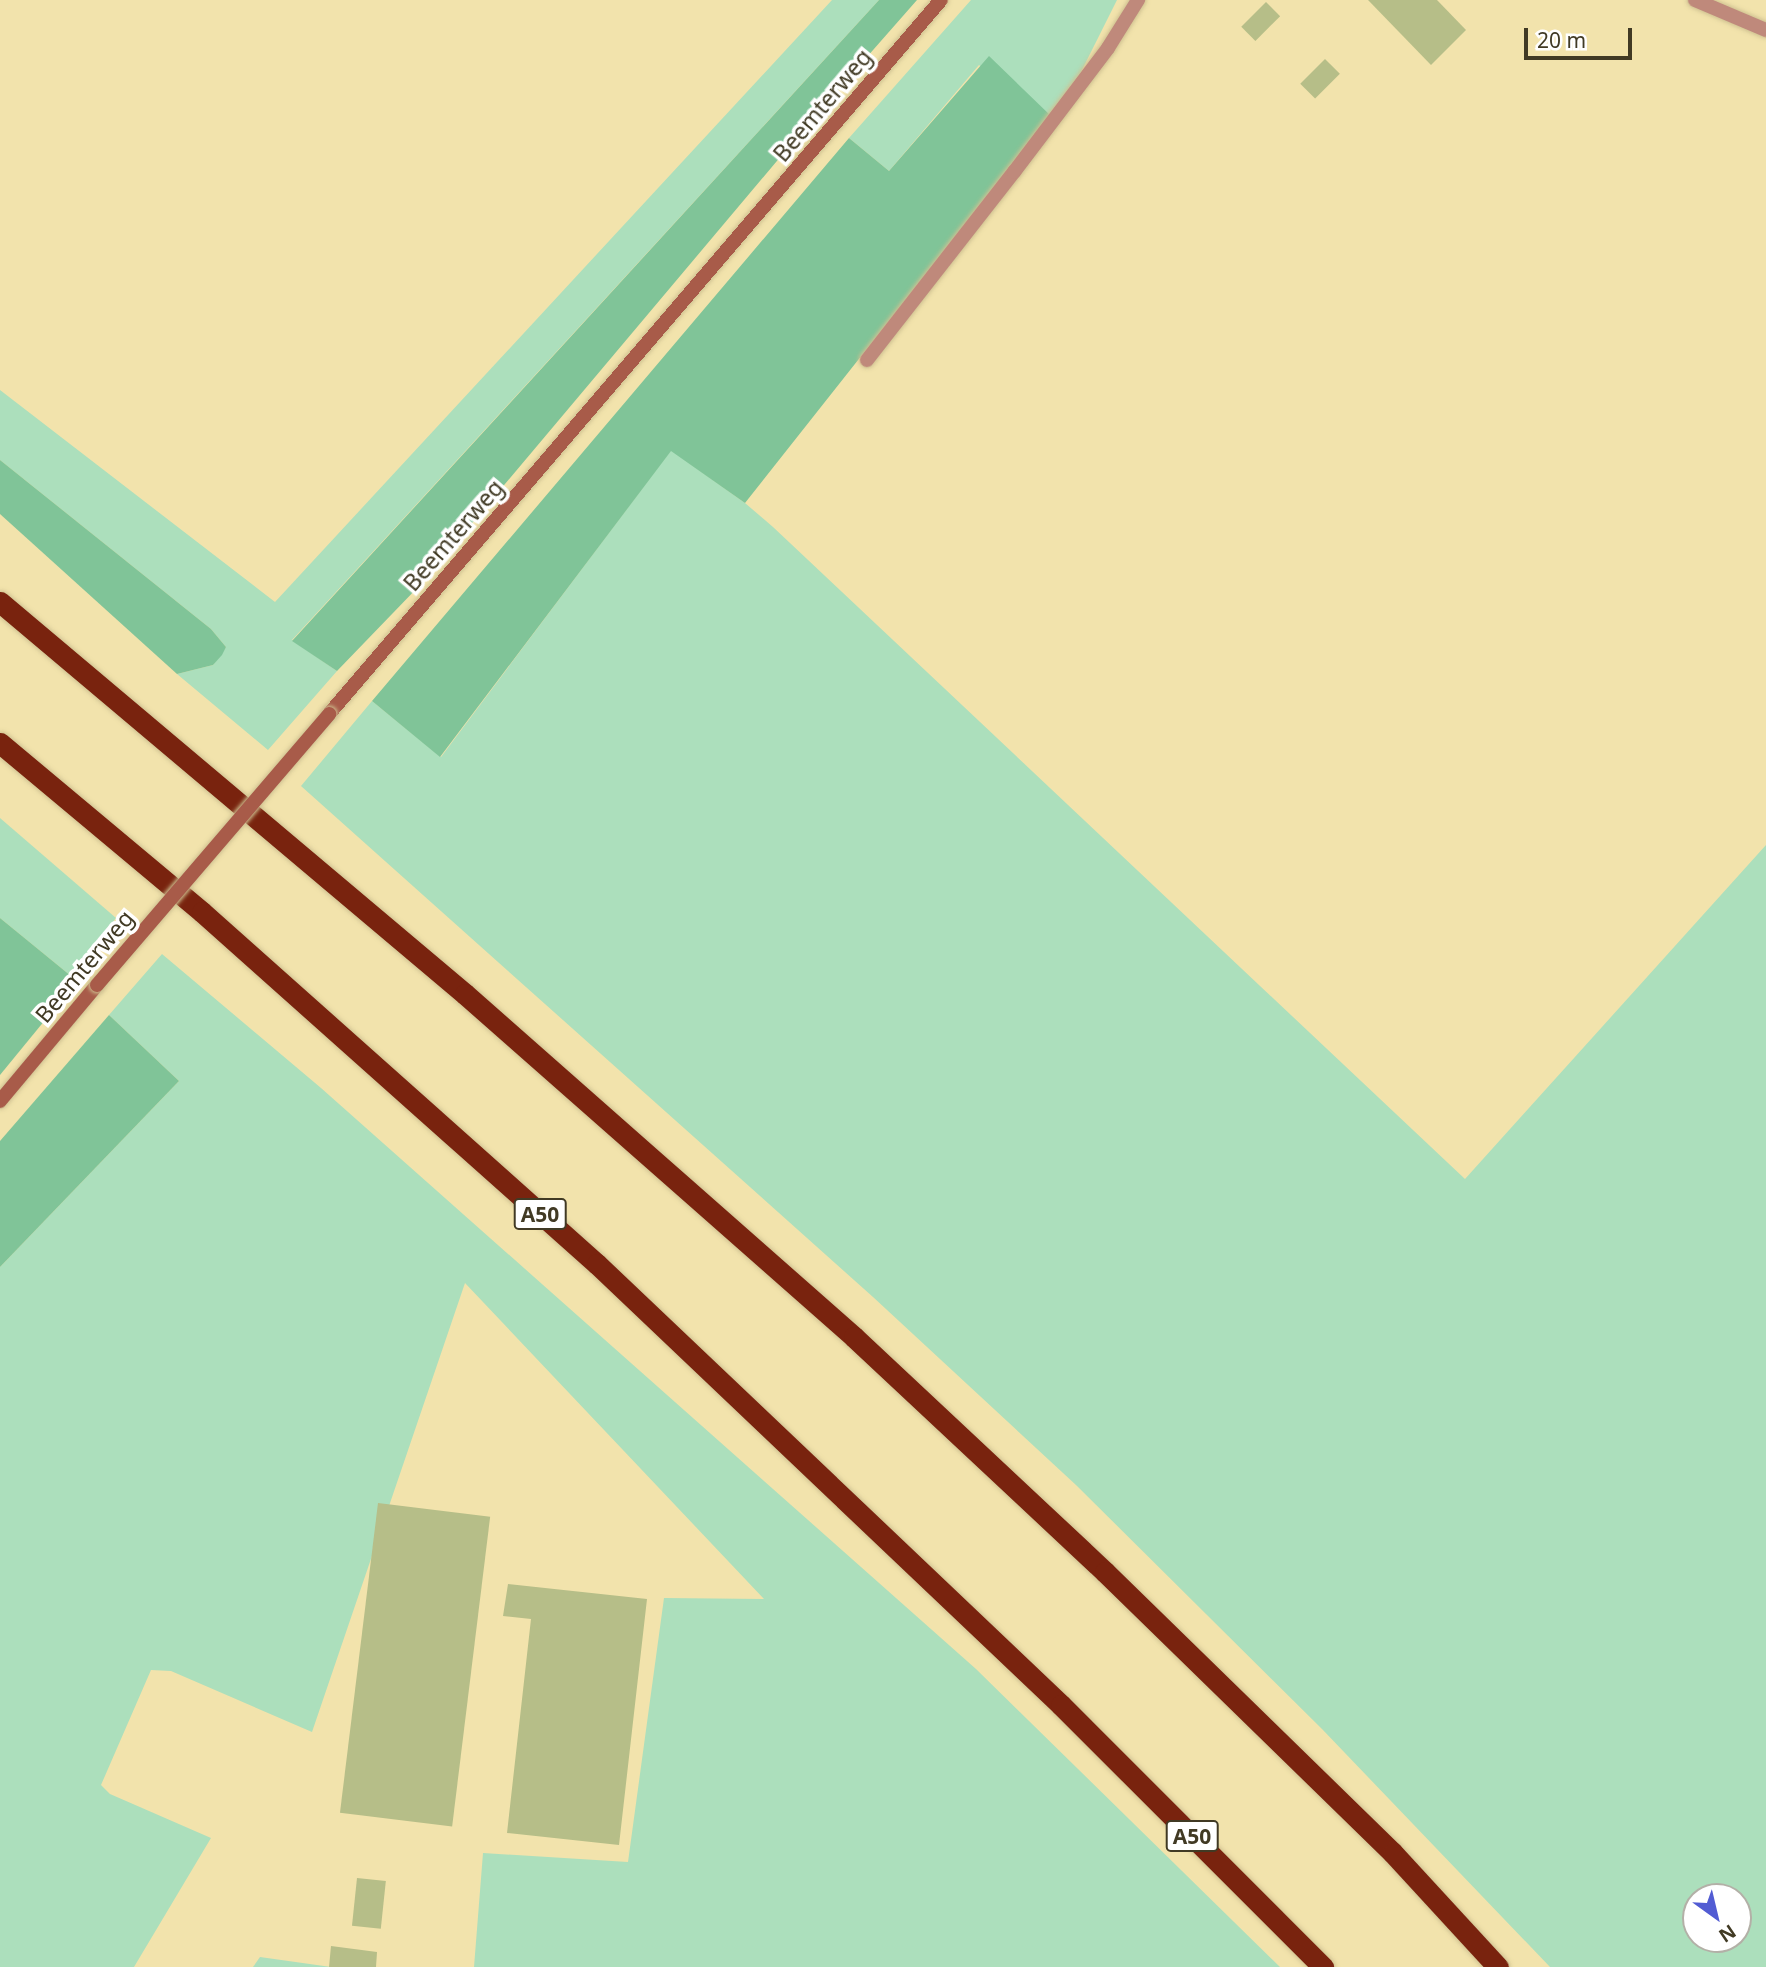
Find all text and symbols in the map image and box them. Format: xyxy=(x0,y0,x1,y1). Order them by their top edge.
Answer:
scale bar xyxy=(1528,14,1636,58)
text: 20 m xyxy=(1537,26,1586,54)
street label: Beemterweg xyxy=(767,43,877,167)
street label: Beemterweg xyxy=(397,474,509,596)
street label: Beemterweg xyxy=(29,904,139,1028)
road number: A50 xyxy=(512,1196,568,1232)
road number: A50 xyxy=(1164,1818,1220,1854)
north arrow xyxy=(1682,1883,1752,1953)
text: N xyxy=(1714,1919,1741,1949)

